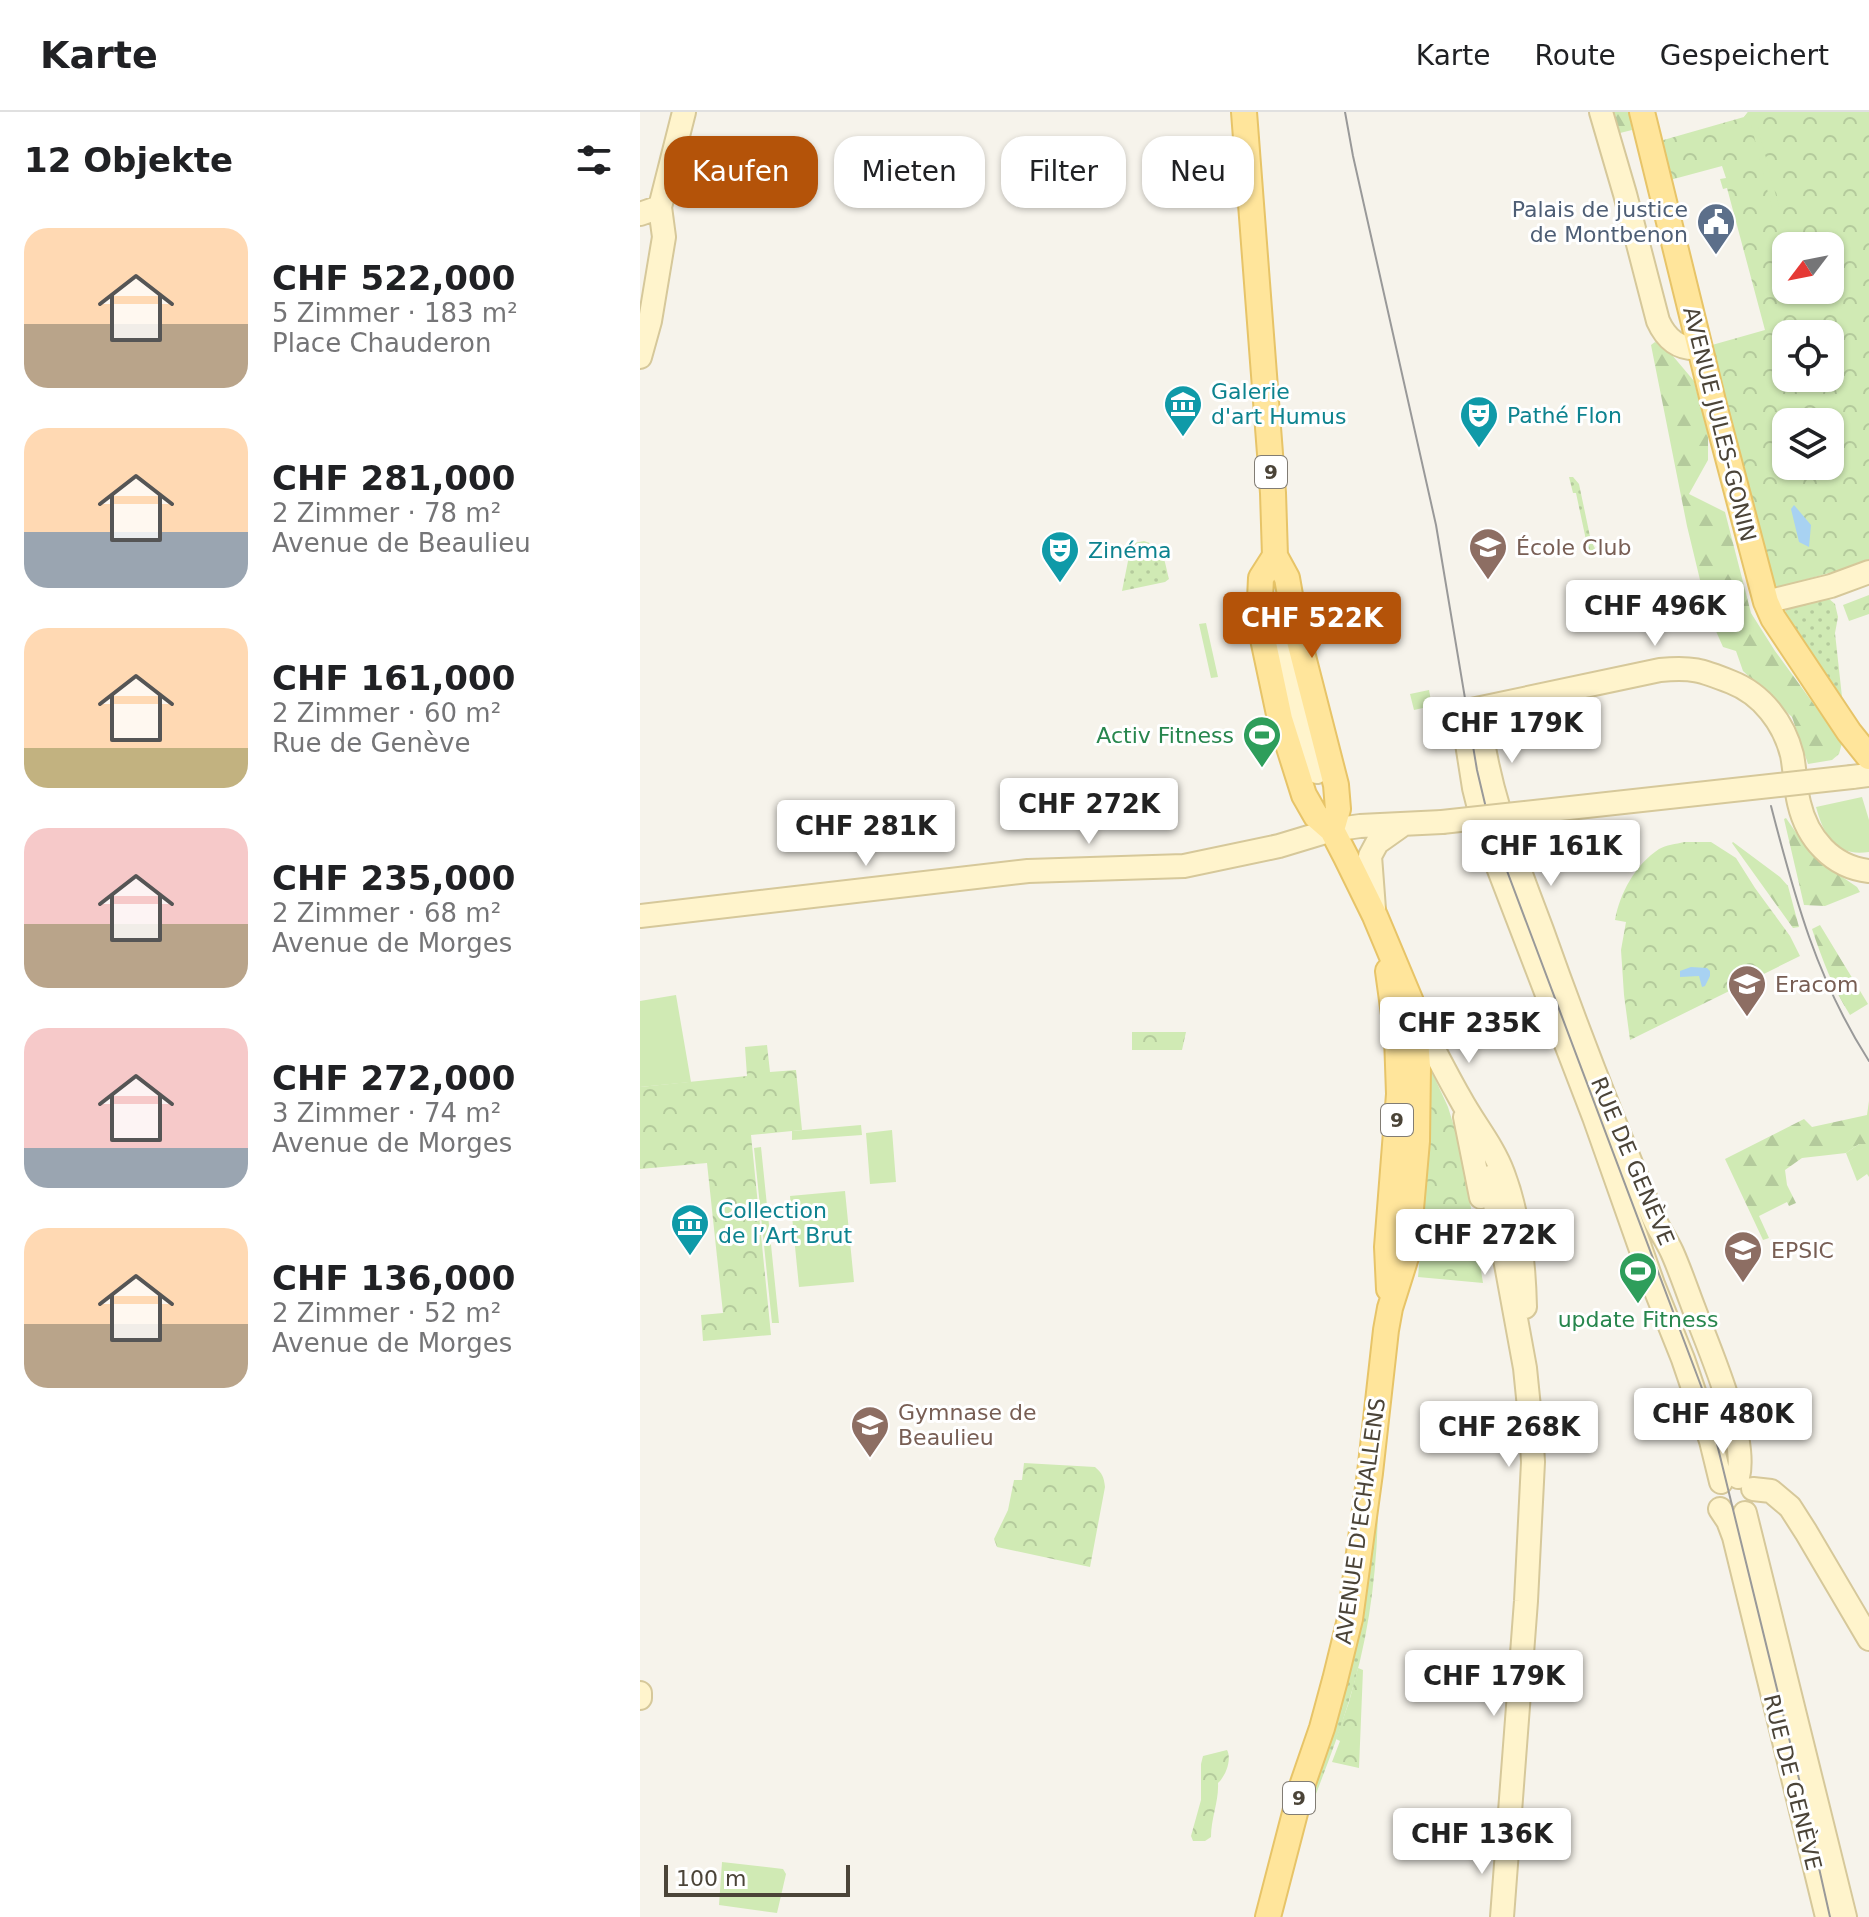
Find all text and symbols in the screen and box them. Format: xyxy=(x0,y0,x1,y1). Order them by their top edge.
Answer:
text: Karte xyxy=(40,33,158,77)
text: Karte xyxy=(1416,39,1491,72)
text: Route xyxy=(1535,39,1616,72)
text: Gespeichert xyxy=(1660,39,1829,72)
chip: Kaufen xyxy=(664,136,818,208)
chip: Mieten xyxy=(834,136,985,208)
chip: Filter xyxy=(1001,136,1126,208)
chip: Neu xyxy=(1142,136,1254,208)
icon: filters xyxy=(572,138,616,182)
text: 12 Objekte xyxy=(24,140,233,180)
place label: Palais de justice de Montbenon xyxy=(1512,197,1688,247)
public building icon: Palais de justice de Montbenon xyxy=(1695,201,1737,256)
north arrow xyxy=(1772,232,1844,304)
map controls xyxy=(1772,232,1844,480)
text: CHF 522,000 xyxy=(272,258,515,298)
icon: home xyxy=(88,260,184,356)
text: 5 Zimmer · 183 m² xyxy=(272,298,518,328)
street label: AVENUE JULES-GONIN xyxy=(1678,304,1761,544)
button: locate xyxy=(1772,320,1844,392)
text: Place Chauderon xyxy=(272,328,491,358)
place label: Galerie d'art Humus xyxy=(1211,379,1346,429)
museum icon: Galerie d'art Humus xyxy=(1162,383,1204,438)
theatre icon: Pathé Flon xyxy=(1458,394,1500,449)
place label: Pathé Flon xyxy=(1507,403,1622,428)
button: layers xyxy=(1772,408,1844,480)
road number: 9 xyxy=(1255,456,1287,488)
text: CHF 281,000 xyxy=(272,458,515,498)
icon: home xyxy=(88,460,184,556)
text: 2 Zimmer · 78 m² xyxy=(272,498,501,528)
school or university icon: École Club xyxy=(1467,526,1509,581)
text: Avenue de Beaulieu xyxy=(272,528,531,558)
theatre icon: Zinéma xyxy=(1039,529,1081,584)
place label: École Club xyxy=(1516,535,1631,560)
place label: Zinéma xyxy=(1088,538,1172,563)
pin: CHF 496K xyxy=(1572,580,1738,648)
text: CHF 496K xyxy=(1584,591,1726,621)
pin: CHF 522K xyxy=(1229,592,1395,660)
text: CHF 522K xyxy=(1241,603,1383,633)
text: CHF 161,000 xyxy=(272,658,515,698)
icon: home xyxy=(88,660,184,756)
pin: CHF 179K xyxy=(1429,697,1595,765)
text: 2 Zimmer · 60 m² xyxy=(272,698,501,728)
text: CHF 179K xyxy=(1441,708,1583,738)
sports icon: Activ Fitness xyxy=(1241,714,1283,769)
place label: Activ Fitness xyxy=(1096,723,1234,748)
text: Rue de Genève xyxy=(272,728,470,758)
pin: CHF 272K xyxy=(1006,778,1172,846)
text: CHF 272K xyxy=(1018,789,1160,819)
pin: CHF 281K xyxy=(783,800,949,868)
text: CHF 281K xyxy=(795,811,937,841)
pin: CHF 161K xyxy=(1468,820,1634,888)
text: CHF 161K xyxy=(1480,831,1622,861)
text: CHF 235,000 xyxy=(272,858,515,898)
icon: home xyxy=(88,860,184,956)
text: 2 Zimmer · 68 m² xyxy=(272,898,501,928)
text: Avenue de Morges xyxy=(272,928,512,958)
school or university icon: Eracom xyxy=(1726,963,1768,1018)
place label: Eracom xyxy=(1775,972,1858,997)
pin: CHF 235K xyxy=(1386,997,1552,1065)
text: CHF 235K xyxy=(1398,1008,1540,1038)
text: CHF 272,000 xyxy=(272,1058,515,1098)
icon: home xyxy=(88,1060,184,1156)
street label: RUE DE GENÈVE xyxy=(1586,1073,1679,1249)
text: 3 Zimmer · 74 m² xyxy=(272,1098,501,1128)
road number: 9 xyxy=(1381,1104,1413,1136)
text: Avenue de Morges xyxy=(272,1128,512,1158)
place label: Collection de l’Art Brut xyxy=(718,1198,852,1248)
museum icon: Collection de l’Art Brut xyxy=(669,1202,711,1257)
pin: CHF 272K xyxy=(1402,1209,1568,1277)
text: CHF 272K xyxy=(1414,1220,1556,1250)
school or university icon: EPSIC xyxy=(1722,1229,1764,1284)
place label: EPSIC xyxy=(1771,1238,1834,1263)
sports icon: update Fitness xyxy=(1617,1250,1659,1305)
text: CHF 136,000 xyxy=(272,1258,515,1298)
icon: home xyxy=(88,1260,184,1356)
text: 2 Zimmer · 52 m² xyxy=(272,1298,501,1328)
place label: update Fitness xyxy=(1558,1307,1718,1332)
text: Avenue de Morges xyxy=(272,1328,512,1358)
pin: CHF 480K xyxy=(1640,1388,1806,1456)
street label: AVENUE D'ECHALLENS xyxy=(1331,1396,1390,1646)
text: CHF 480K xyxy=(1652,1399,1794,1429)
place label: Gymnase de Beaulieu xyxy=(898,1400,1036,1450)
pin: CHF 268K xyxy=(1426,1401,1592,1469)
school or university icon: Gymnase de Beaulieu xyxy=(849,1404,891,1459)
text: CHF 268K xyxy=(1438,1412,1580,1442)
pin: CHF 179K xyxy=(1411,1650,1577,1718)
text: CHF 179K xyxy=(1423,1661,1565,1691)
street label: RUE DE GENÈVE xyxy=(1759,1692,1826,1873)
road number: 9 xyxy=(1283,1782,1315,1814)
pin: CHF 136K xyxy=(1399,1808,1565,1876)
text: CHF 136K xyxy=(1411,1819,1553,1849)
scale bar xyxy=(664,1861,850,1897)
text: 100 m xyxy=(676,1866,746,1891)

